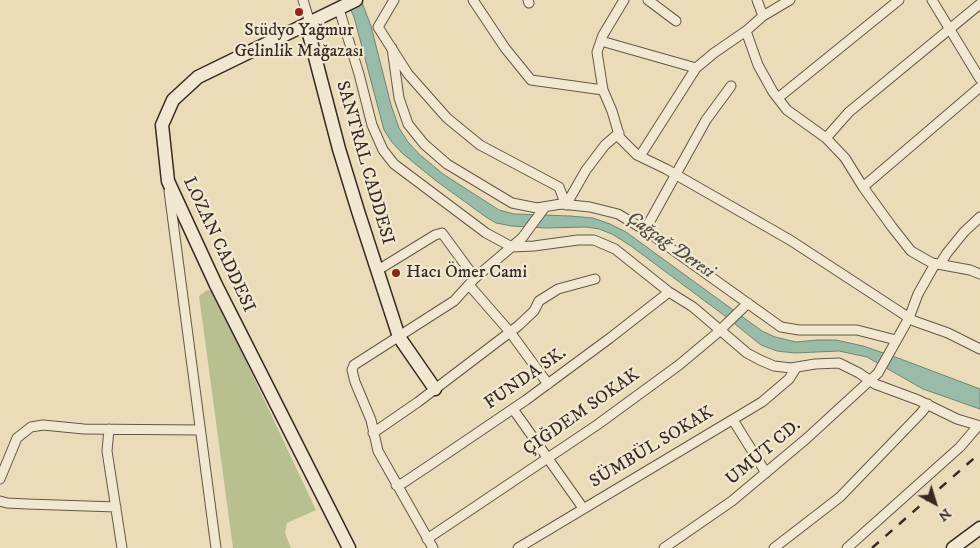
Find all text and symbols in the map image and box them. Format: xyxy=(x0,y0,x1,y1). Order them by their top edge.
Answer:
marker: Stüdyo Yağmur Gelinlik Mağazası xyxy=(293,6,305,18)
place label: Stüdyo Yağmur Gelinlik Mağazası xyxy=(235,20,363,62)
street label: SANTRAL CADDESI xyxy=(330,79,398,247)
street label: LOZAN CADDESI xyxy=(177,174,259,316)
water label: Çağçağ Deresi xyxy=(622,207,718,285)
place label: Hacı Ömer Cami xyxy=(406,262,527,284)
marker: Hacı Ömer Cami xyxy=(390,267,402,279)
street label: FUNDA SK. xyxy=(481,343,571,415)
street label: ÇIĞDEM SOKAK xyxy=(520,365,644,461)
street label: SÜMBÜL SOKAK xyxy=(586,403,718,493)
street label: UMUT CD. xyxy=(722,415,806,491)
north arrow xyxy=(910,478,960,528)
text: N xyxy=(934,504,955,525)

